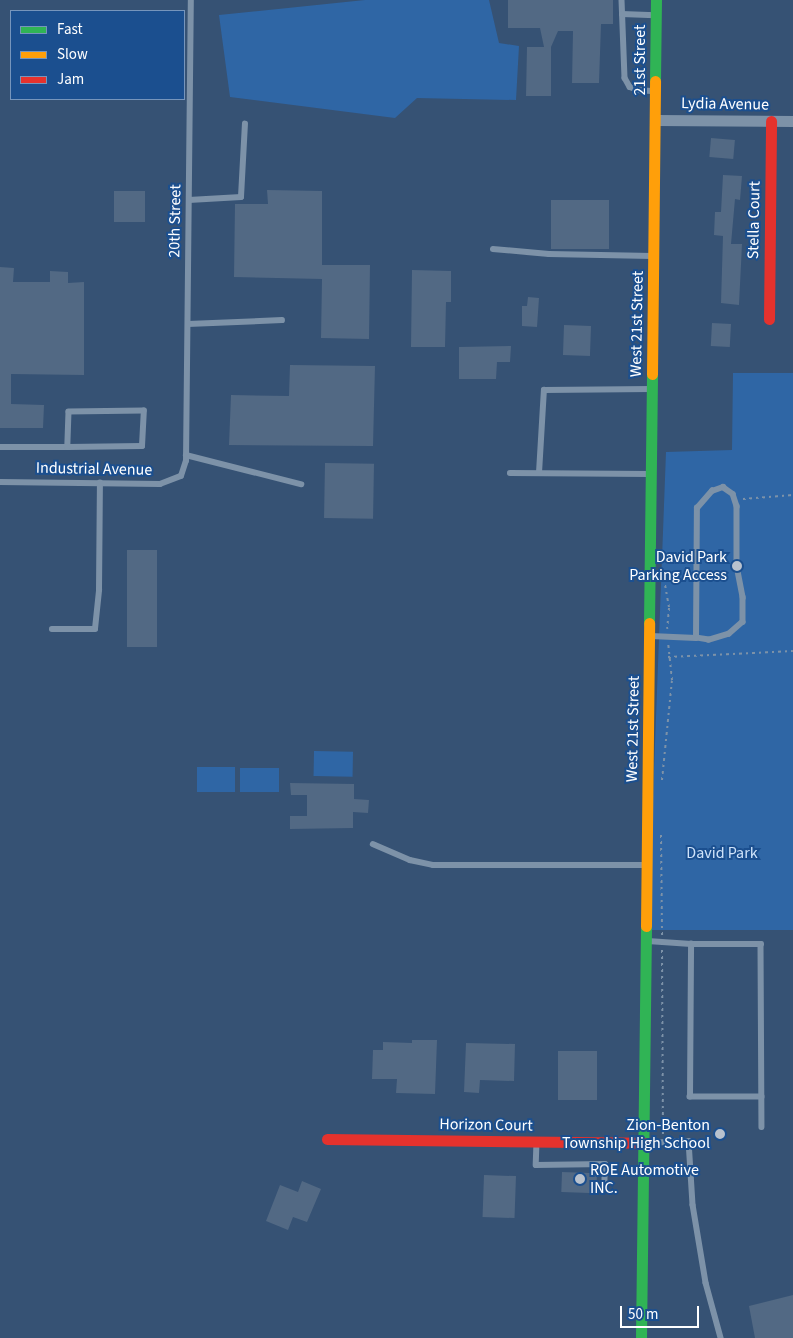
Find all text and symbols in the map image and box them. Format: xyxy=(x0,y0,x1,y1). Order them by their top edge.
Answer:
legend xyxy=(10,10,185,100)
text: Fast xyxy=(57,19,83,40)
street label: 21st Street xyxy=(630,25,650,95)
text: Slow xyxy=(57,44,88,65)
text: Jam xyxy=(57,69,84,90)
street label: Lydia Avenue xyxy=(681,94,769,114)
street label: Stella Court xyxy=(744,181,764,259)
street label: 20th Street xyxy=(165,184,185,258)
street label: West 21st Street xyxy=(626,271,648,377)
street label: Industrial Avenue xyxy=(36,458,152,480)
place label: David Park Parking Access xyxy=(629,547,727,585)
marker: David Park Parking Access xyxy=(731,560,743,572)
street label: West 21st Street xyxy=(622,676,644,782)
park label: David Park xyxy=(686,843,758,863)
street label: Horizon Court xyxy=(439,1115,533,1135)
place label: Zion-Benton Township High School xyxy=(562,1115,710,1153)
marker: Zion-Benton Township High School xyxy=(714,1128,726,1140)
place label: ROE Automotive INC. xyxy=(590,1160,699,1198)
marker: ROE Automotive INC. xyxy=(574,1173,586,1185)
scale bar xyxy=(623,1296,702,1328)
text: 50 m xyxy=(628,1304,658,1325)

